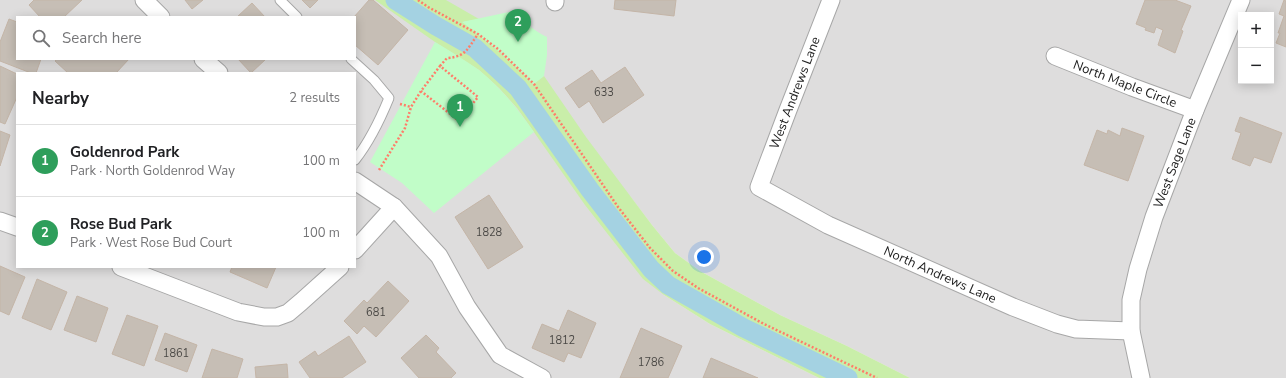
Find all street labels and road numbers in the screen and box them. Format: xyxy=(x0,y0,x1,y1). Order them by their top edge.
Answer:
street label: West Andrews Lane xyxy=(765,34,825,152)
street label: North Maple Circle xyxy=(1071,56,1180,112)
street label: West Sage Lane xyxy=(1149,115,1201,211)
street label: North Andrews Lane xyxy=(881,242,999,308)

